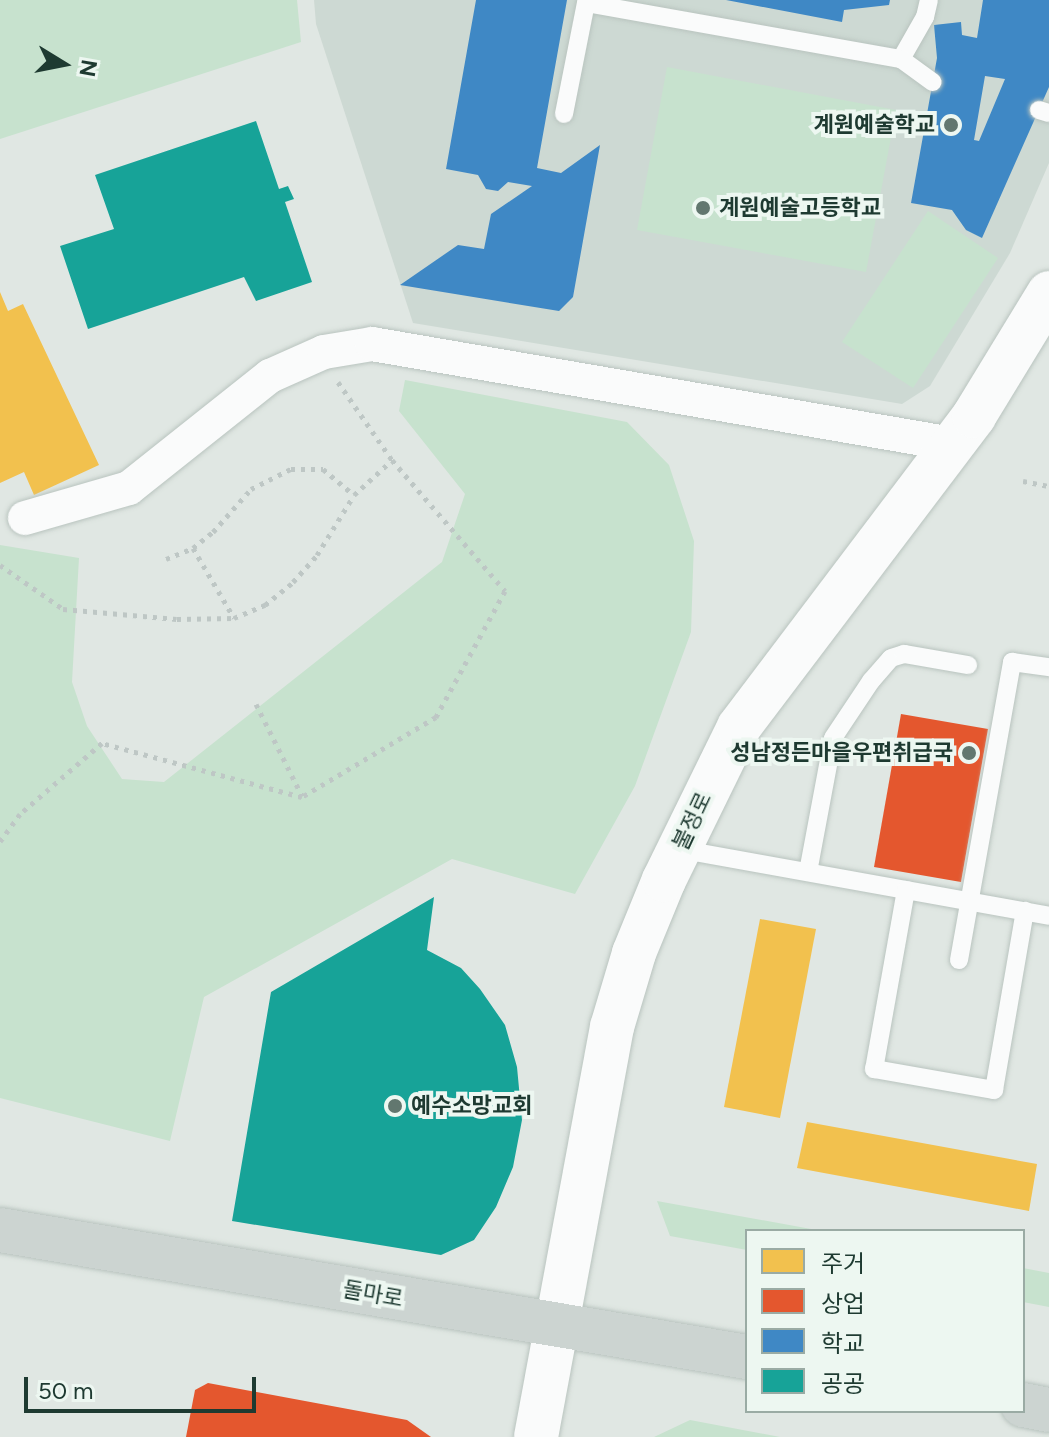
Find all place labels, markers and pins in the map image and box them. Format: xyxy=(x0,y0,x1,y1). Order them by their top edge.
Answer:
place label: 계원예술학교 xyxy=(814,112,935,138)
marker: 계원예술학교 xyxy=(942,116,960,134)
place label: 계원예술고등학교 xyxy=(719,195,881,221)
marker: 계원예술고등학교 xyxy=(694,199,712,217)
place label: 성남정든마을우편취급국 xyxy=(730,740,953,766)
marker: 성남정든마을우편취급국 xyxy=(960,744,978,762)
place label: 예수소망교회 xyxy=(411,1093,532,1119)
marker: 예수소망교회 xyxy=(386,1097,404,1115)

